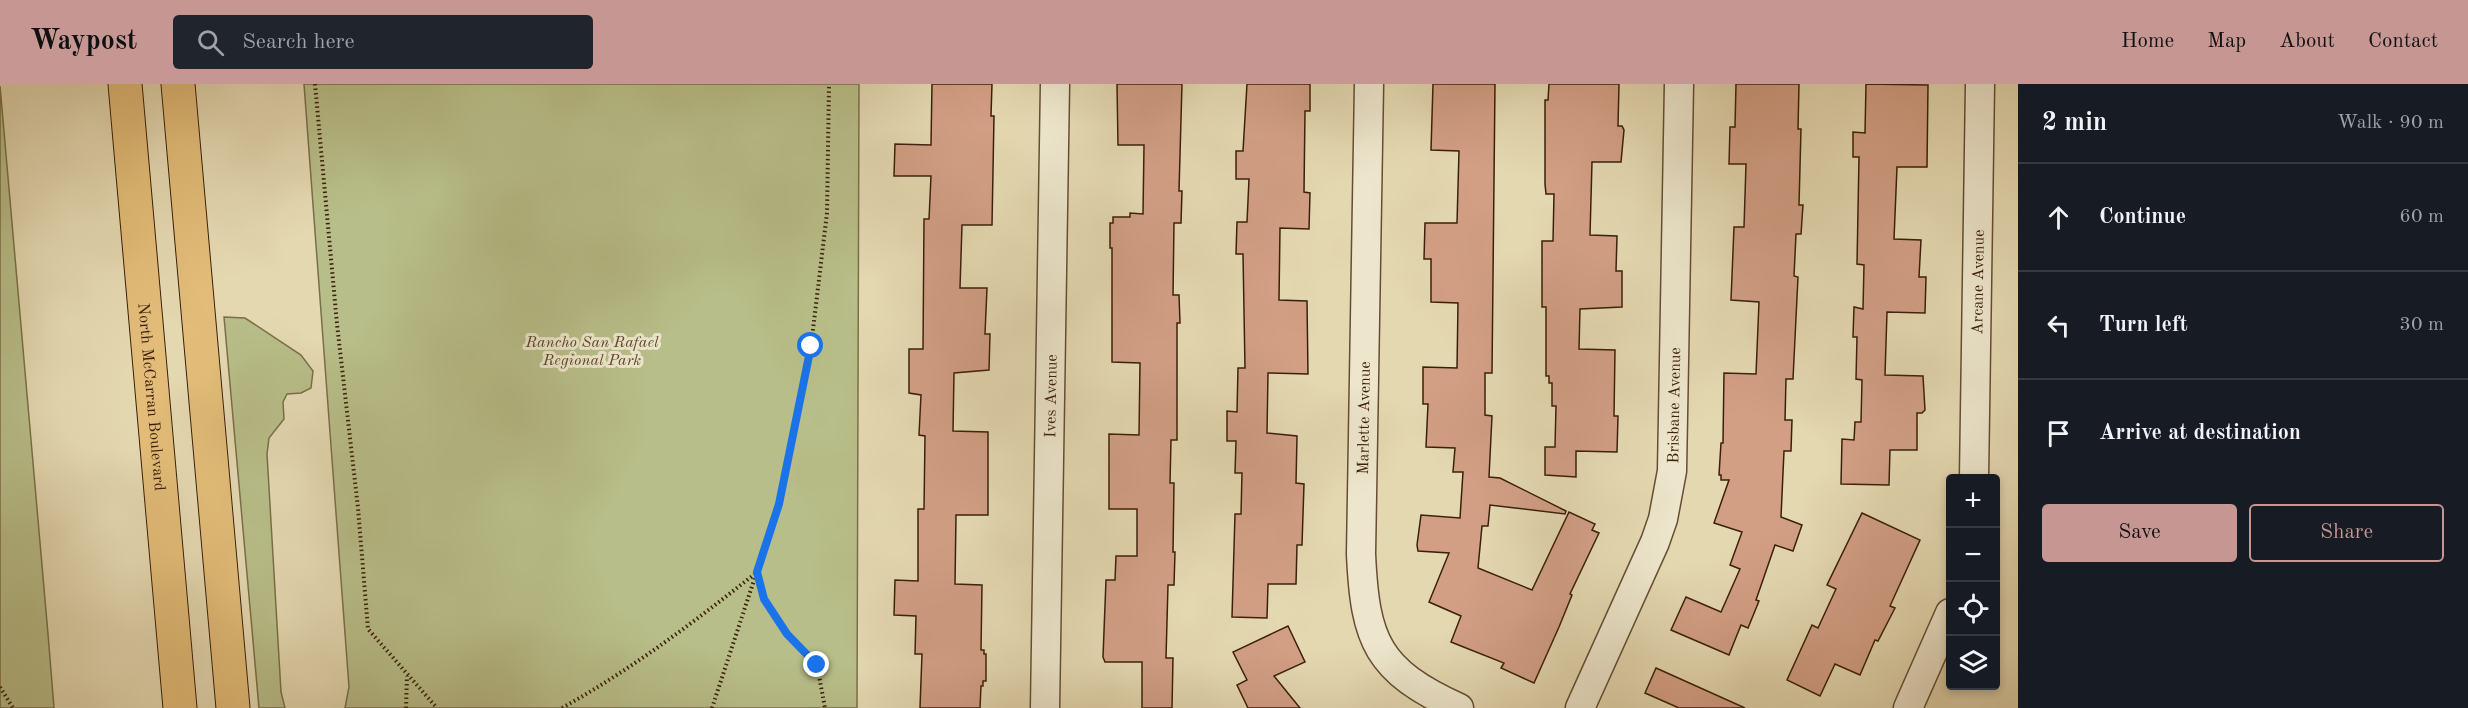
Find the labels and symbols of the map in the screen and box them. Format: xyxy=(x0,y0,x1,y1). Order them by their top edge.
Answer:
street label: Arcane Avenue xyxy=(1970,229,1988,335)
street label: North McCarran Boulevard xyxy=(134,302,167,492)
route start xyxy=(797,332,823,358)
park label: Rancho San Rafael Regional Park xyxy=(524,335,659,369)
street label: Brisbane Avenue xyxy=(1666,347,1684,464)
street label: Ives Avenue xyxy=(1043,354,1061,438)
street label: Marlette Avenue xyxy=(1356,361,1374,475)
route end xyxy=(803,651,829,677)

